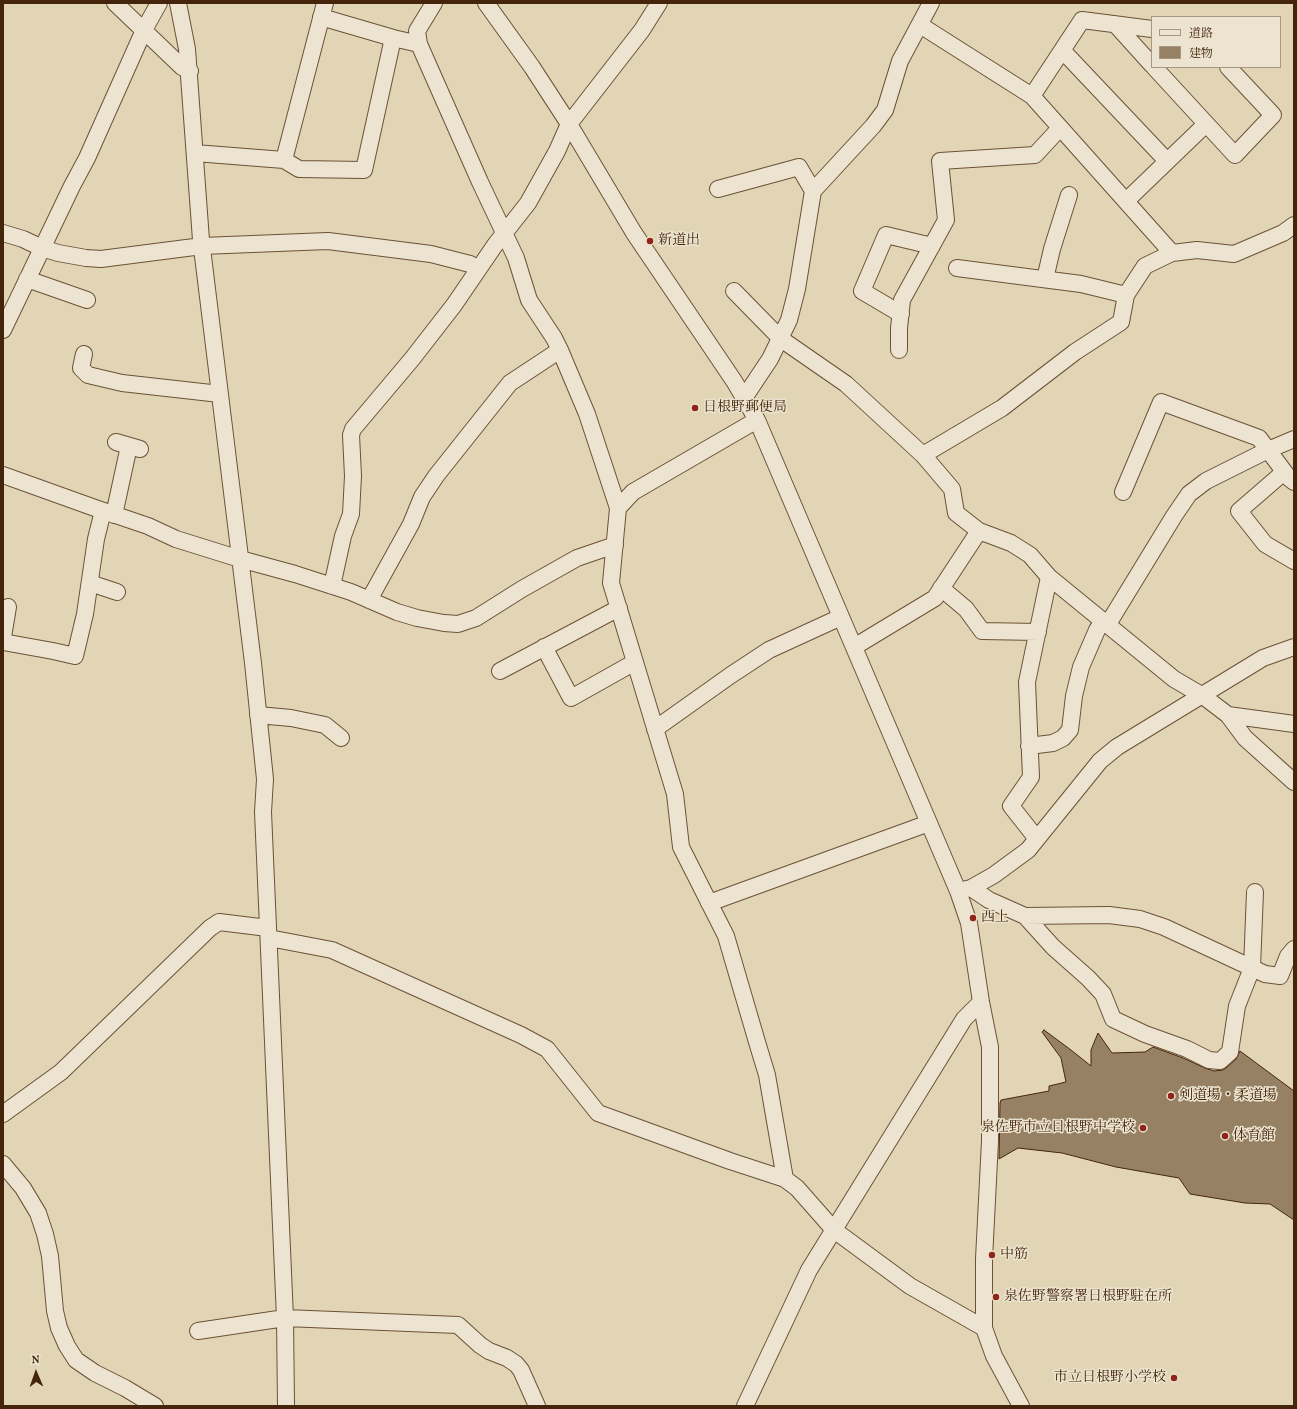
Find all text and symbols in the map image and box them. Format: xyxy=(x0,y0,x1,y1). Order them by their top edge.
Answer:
legend xyxy=(1151,16,1281,68)
text: 道路 xyxy=(1189,26,1213,42)
text: 建物 xyxy=(1189,46,1213,62)
place label: 新道出 xyxy=(658,233,700,249)
marker: 新道出 xyxy=(645,236,655,246)
place label: 日根野郵便局 xyxy=(703,400,787,416)
marker: 日根野郵便局 xyxy=(690,403,700,413)
place label: 西上 xyxy=(981,910,1009,926)
marker: 西上 xyxy=(968,913,978,923)
place label: 剣道場・柔道場 xyxy=(1179,1088,1277,1104)
marker: 剣道場・柔道場 xyxy=(1166,1091,1176,1101)
place label: 泉佐野市立日根野中学校 xyxy=(981,1120,1135,1136)
marker: 泉佐野市立日根野中学校 xyxy=(1138,1123,1148,1133)
place label: 体育館 xyxy=(1233,1128,1275,1144)
marker: 体育館 xyxy=(1220,1131,1230,1141)
place label: 中筋 xyxy=(1000,1247,1028,1263)
marker: 中筋 xyxy=(987,1250,997,1260)
place label: 泉佐野警察署日根野駐在所 xyxy=(1004,1289,1172,1305)
marker: 泉佐野警察署日根野駐在所 xyxy=(991,1292,1001,1302)
north arrow xyxy=(16,1353,56,1393)
text: N xyxy=(31,1353,40,1368)
place label: 市立日根野小学校 xyxy=(1054,1370,1166,1386)
marker: 市立日根野小学校 xyxy=(1169,1373,1179,1383)

